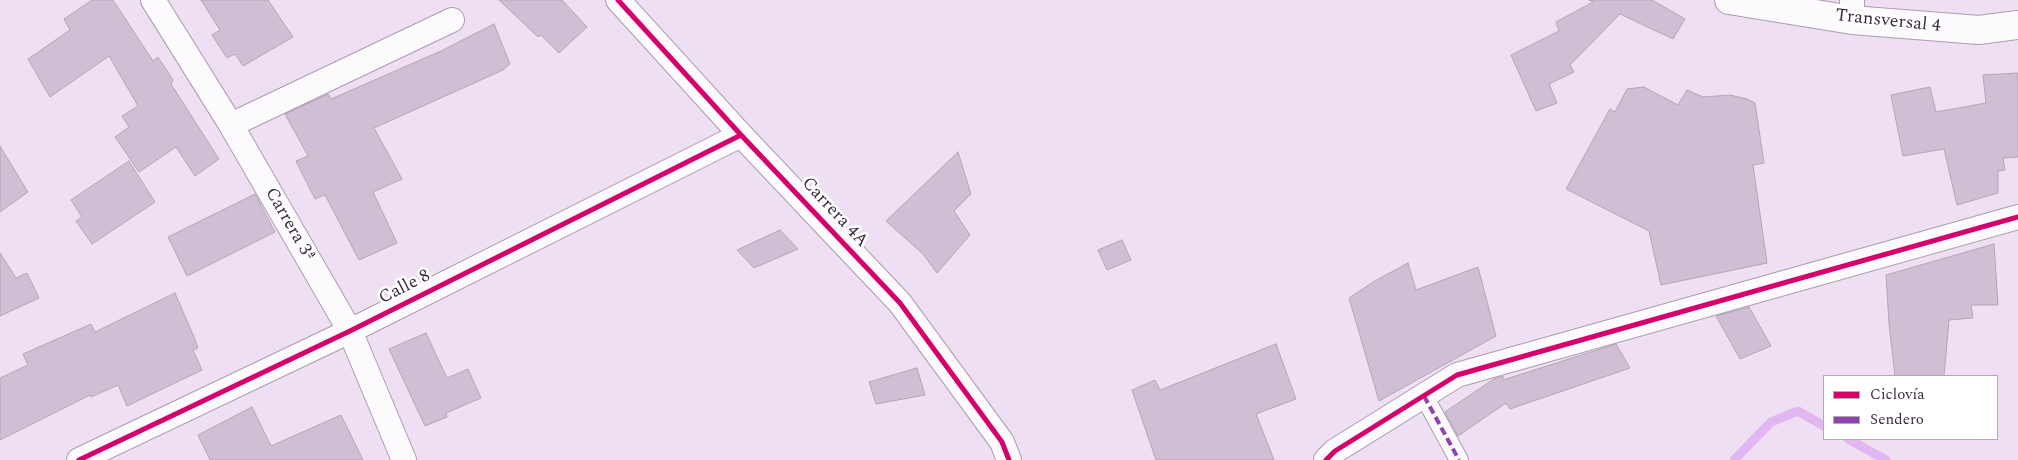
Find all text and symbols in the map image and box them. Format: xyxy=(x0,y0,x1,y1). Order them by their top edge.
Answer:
street label: Transversal 4 xyxy=(1834,6,1942,38)
street label: Carrera 4A xyxy=(796,173,872,253)
street label: Carrera 3ª xyxy=(259,184,319,266)
street label: Calle 8 xyxy=(376,266,434,310)
legend xyxy=(1823,375,1998,440)
text: Ciclovía xyxy=(1870,383,1925,406)
text: Sendero xyxy=(1870,408,1924,431)

